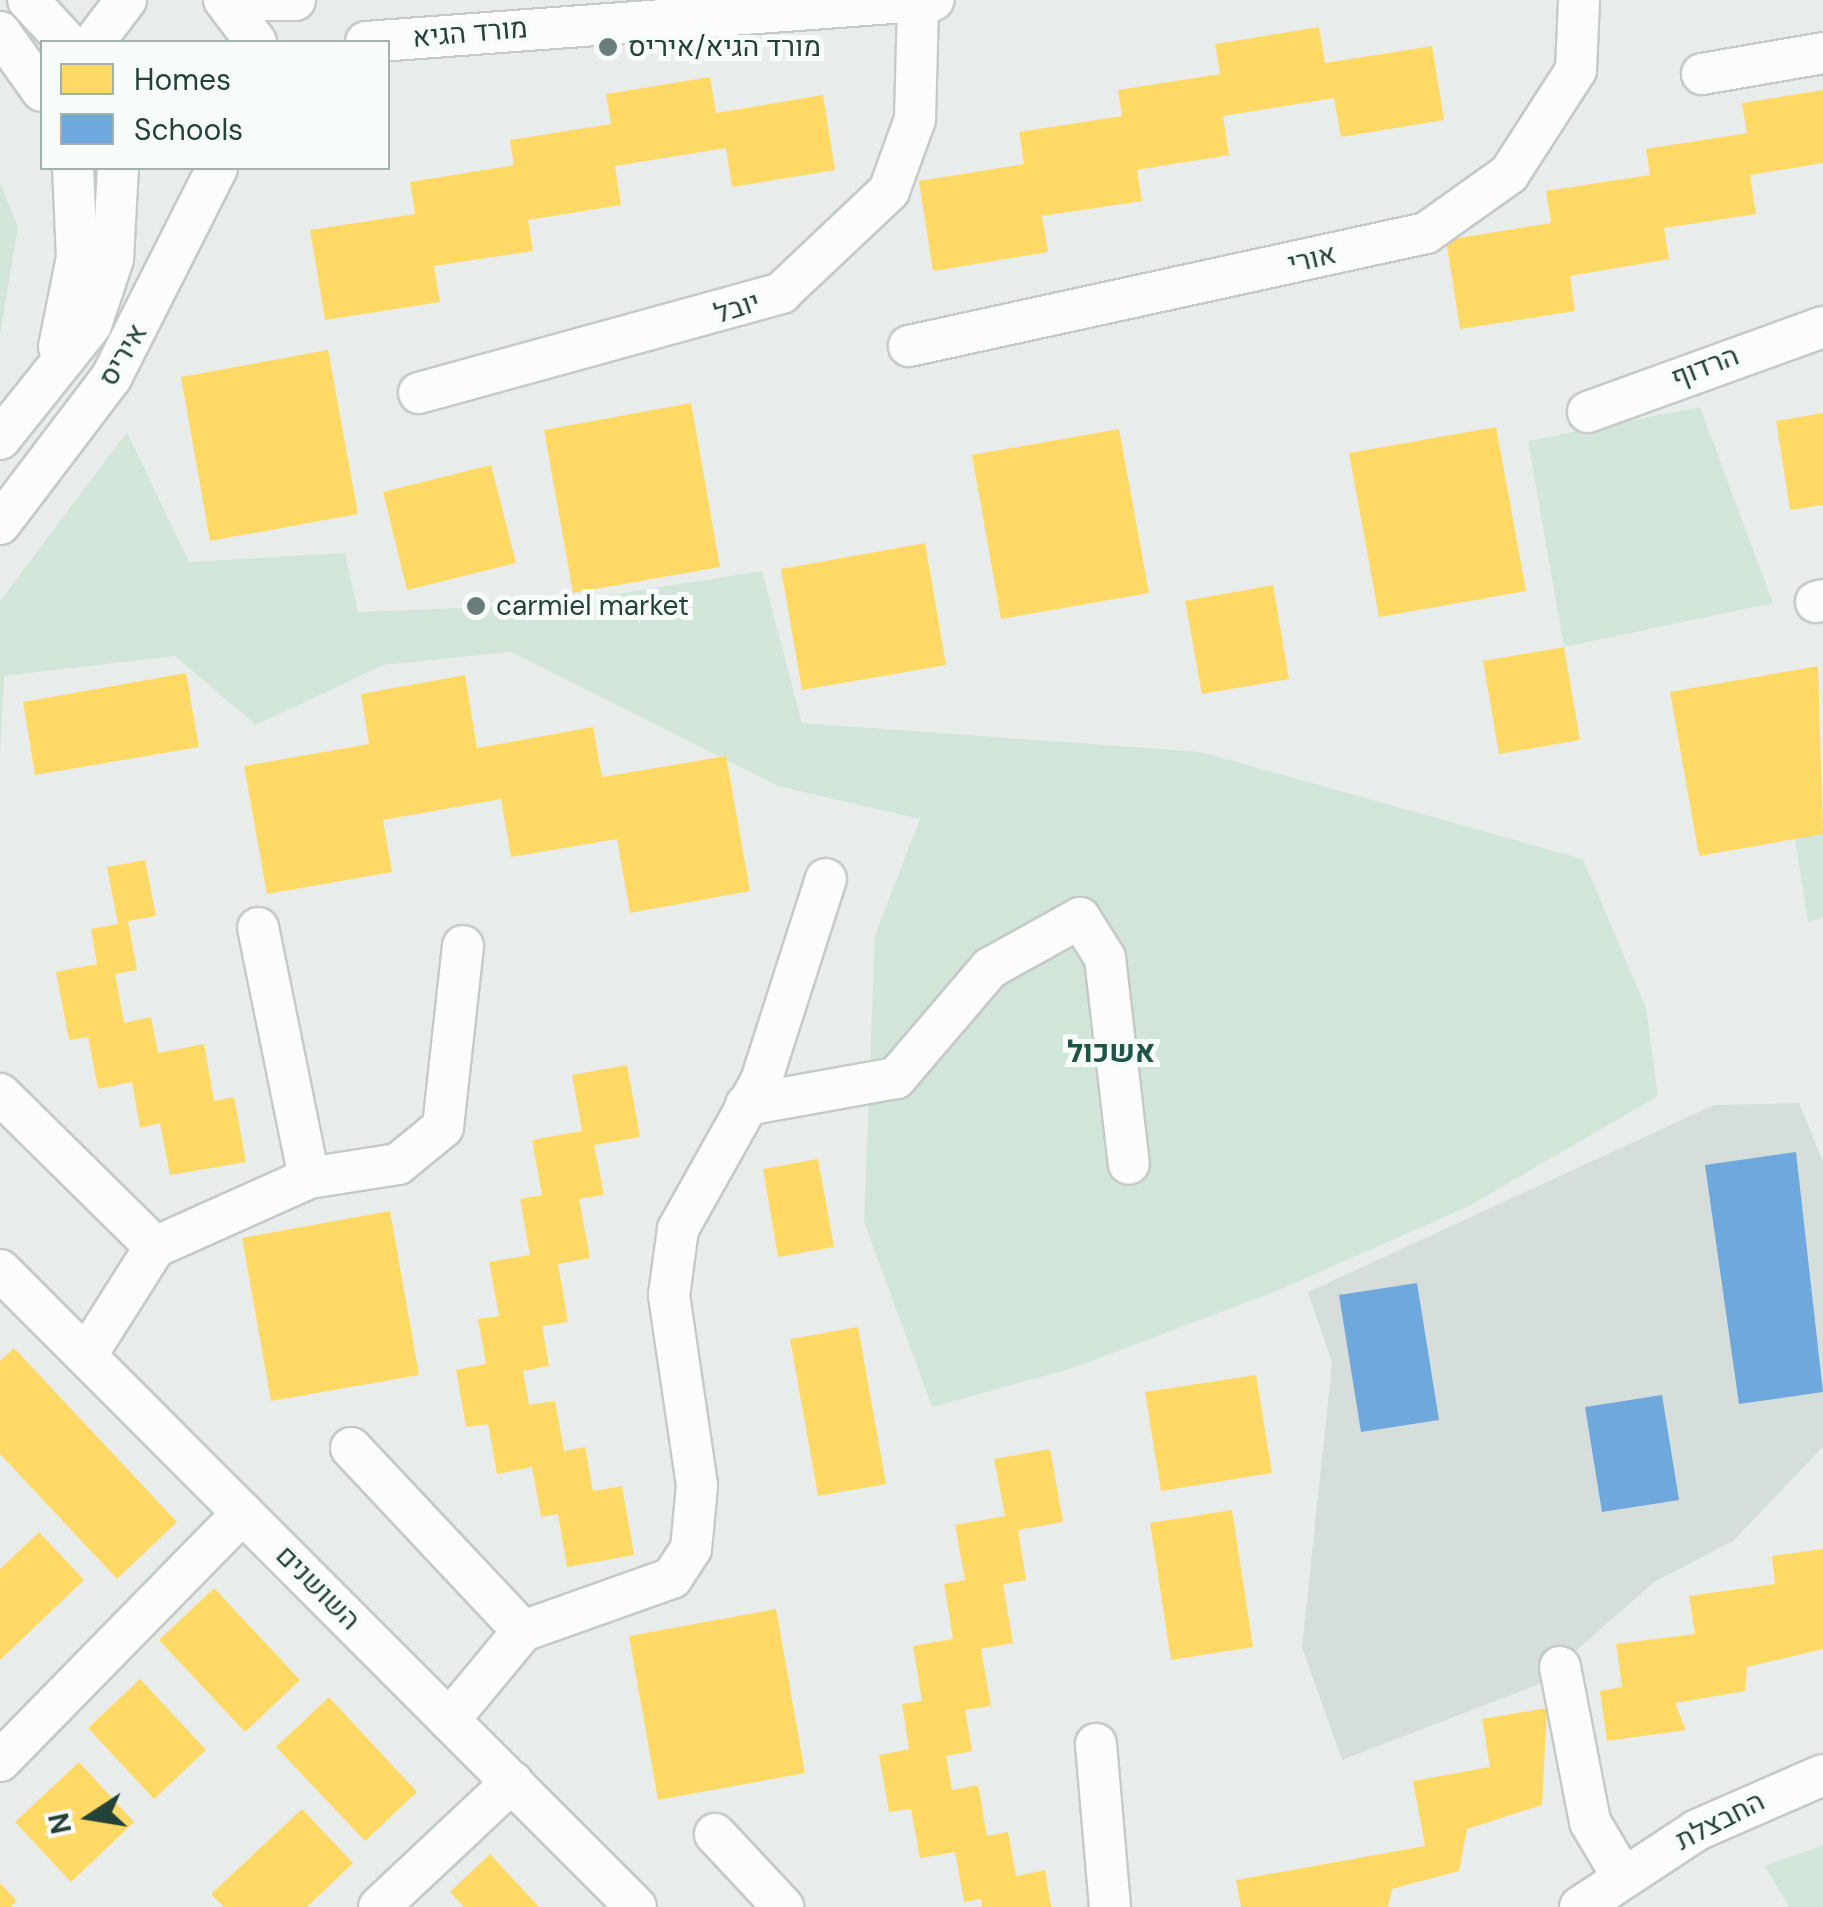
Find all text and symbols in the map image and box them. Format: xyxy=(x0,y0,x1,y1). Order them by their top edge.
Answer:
street label: מורד הגיא xyxy=(411,11,529,55)
place label: מורד הגיא/איריס xyxy=(628,30,821,64)
marker: מורד הגיא/איריס xyxy=(597,36,619,58)
legend xyxy=(40,40,390,170)
text: Homes xyxy=(134,60,231,99)
text: Schools xyxy=(134,110,243,149)
street label: אורי xyxy=(1285,237,1339,281)
street label: יובל xyxy=(710,285,764,331)
street label: איריס xyxy=(91,318,155,392)
street label: הרדוף xyxy=(1666,339,1744,395)
place label: carmiel market xyxy=(496,589,689,623)
marker: carmiel market xyxy=(465,595,487,617)
district label: אשכול xyxy=(1067,1034,1155,1070)
street label: השושנים xyxy=(269,1539,367,1637)
north arrow xyxy=(40,1767,140,1867)
street label: החבצלת xyxy=(1670,1784,1770,1858)
text: N xyxy=(40,1810,80,1837)

